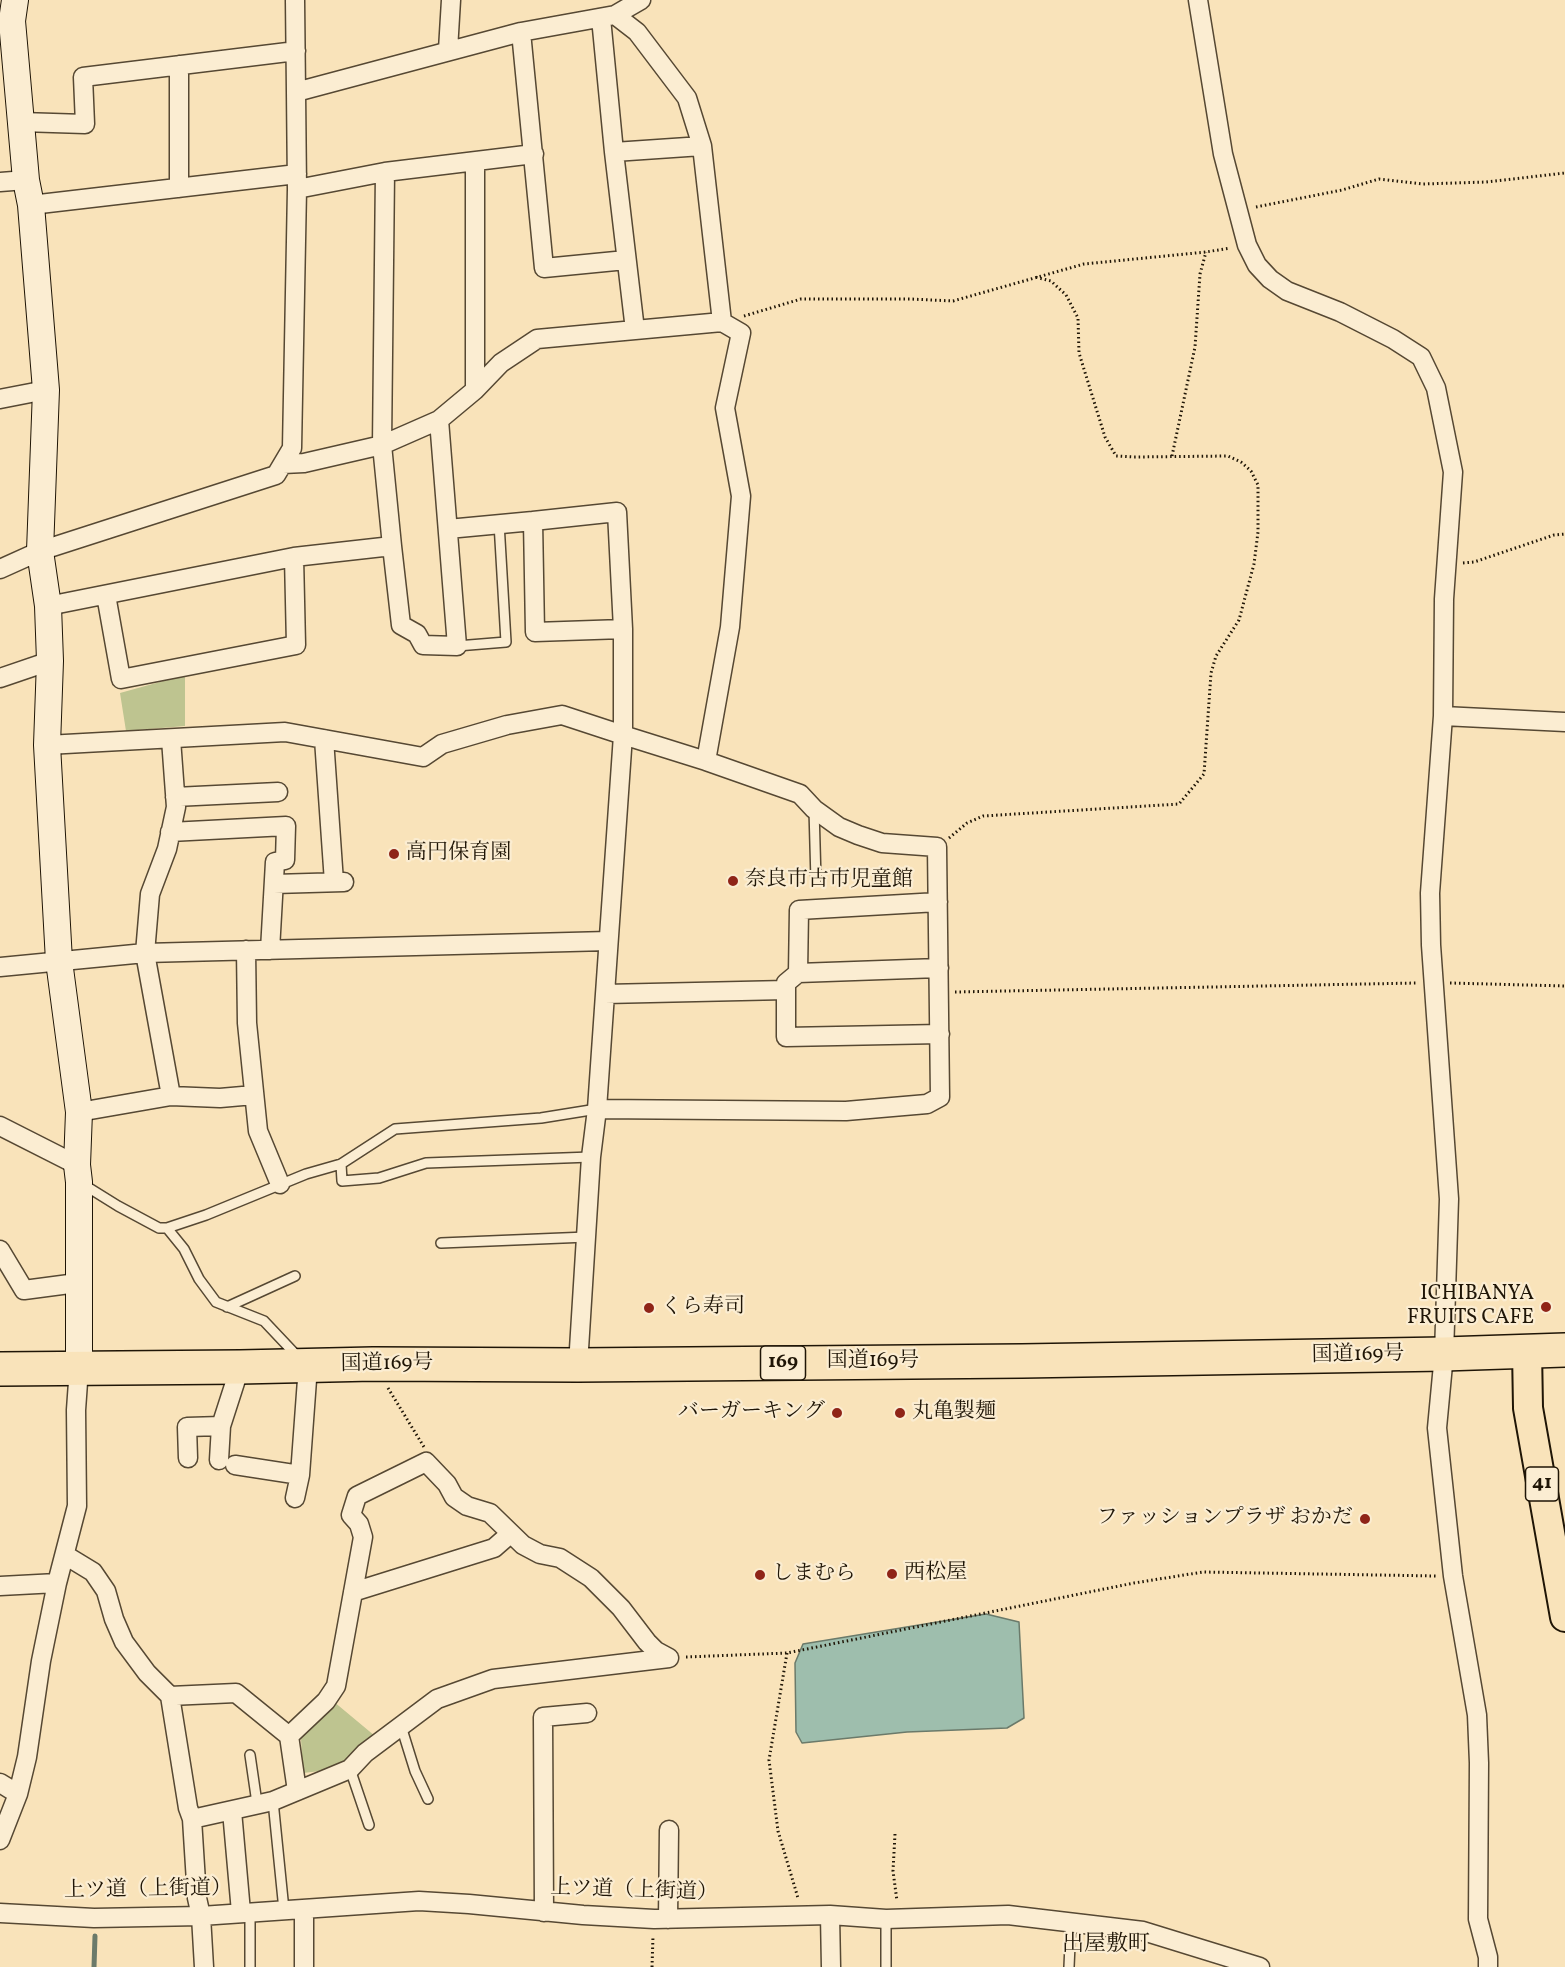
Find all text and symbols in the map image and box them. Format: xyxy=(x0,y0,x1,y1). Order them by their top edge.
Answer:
place label: 高円保育園 xyxy=(406,841,511,867)
marker: 高円保育園 xyxy=(387,847,401,861)
place label: 奈良市古市児童館 xyxy=(745,868,913,894)
marker: 奈良市古市児童館 xyxy=(726,874,740,888)
place label: ICHIBANYA FRUITS CAFE xyxy=(1407,1282,1534,1332)
place label: くら寿司 xyxy=(661,1295,745,1321)
marker: ICHIBANYA FRUITS CAFE xyxy=(1539,1300,1553,1314)
marker: くら寿司 xyxy=(642,1301,656,1315)
street label: 国道169号 xyxy=(1311,1343,1405,1369)
road number: 169 xyxy=(760,1346,806,1380)
street label: 国道169号 xyxy=(827,1349,919,1375)
street label: 国道169号 xyxy=(340,1352,434,1378)
place label: バーガーキング xyxy=(678,1400,825,1426)
place label: 丸亀製麺 xyxy=(912,1400,996,1426)
marker: バーガーキング xyxy=(830,1406,844,1420)
marker: 丸亀製麺 xyxy=(893,1406,907,1420)
road number: 41 xyxy=(1526,1467,1558,1501)
place label: ファッションプラザ おかだ xyxy=(1097,1506,1353,1532)
marker: ファッションプラザ おかだ xyxy=(1358,1512,1372,1526)
place label: 西松屋 xyxy=(904,1561,967,1587)
place label: しまむら xyxy=(772,1562,856,1588)
marker: 西松屋 xyxy=(885,1567,899,1581)
marker: しまむら xyxy=(753,1568,767,1582)
street label: 上ツ道（上街道） xyxy=(550,1876,718,1908)
street label: 上ツ道（上街道） xyxy=(64,1877,232,1905)
district label: 出屋敷町 xyxy=(1062,1933,1150,1959)

